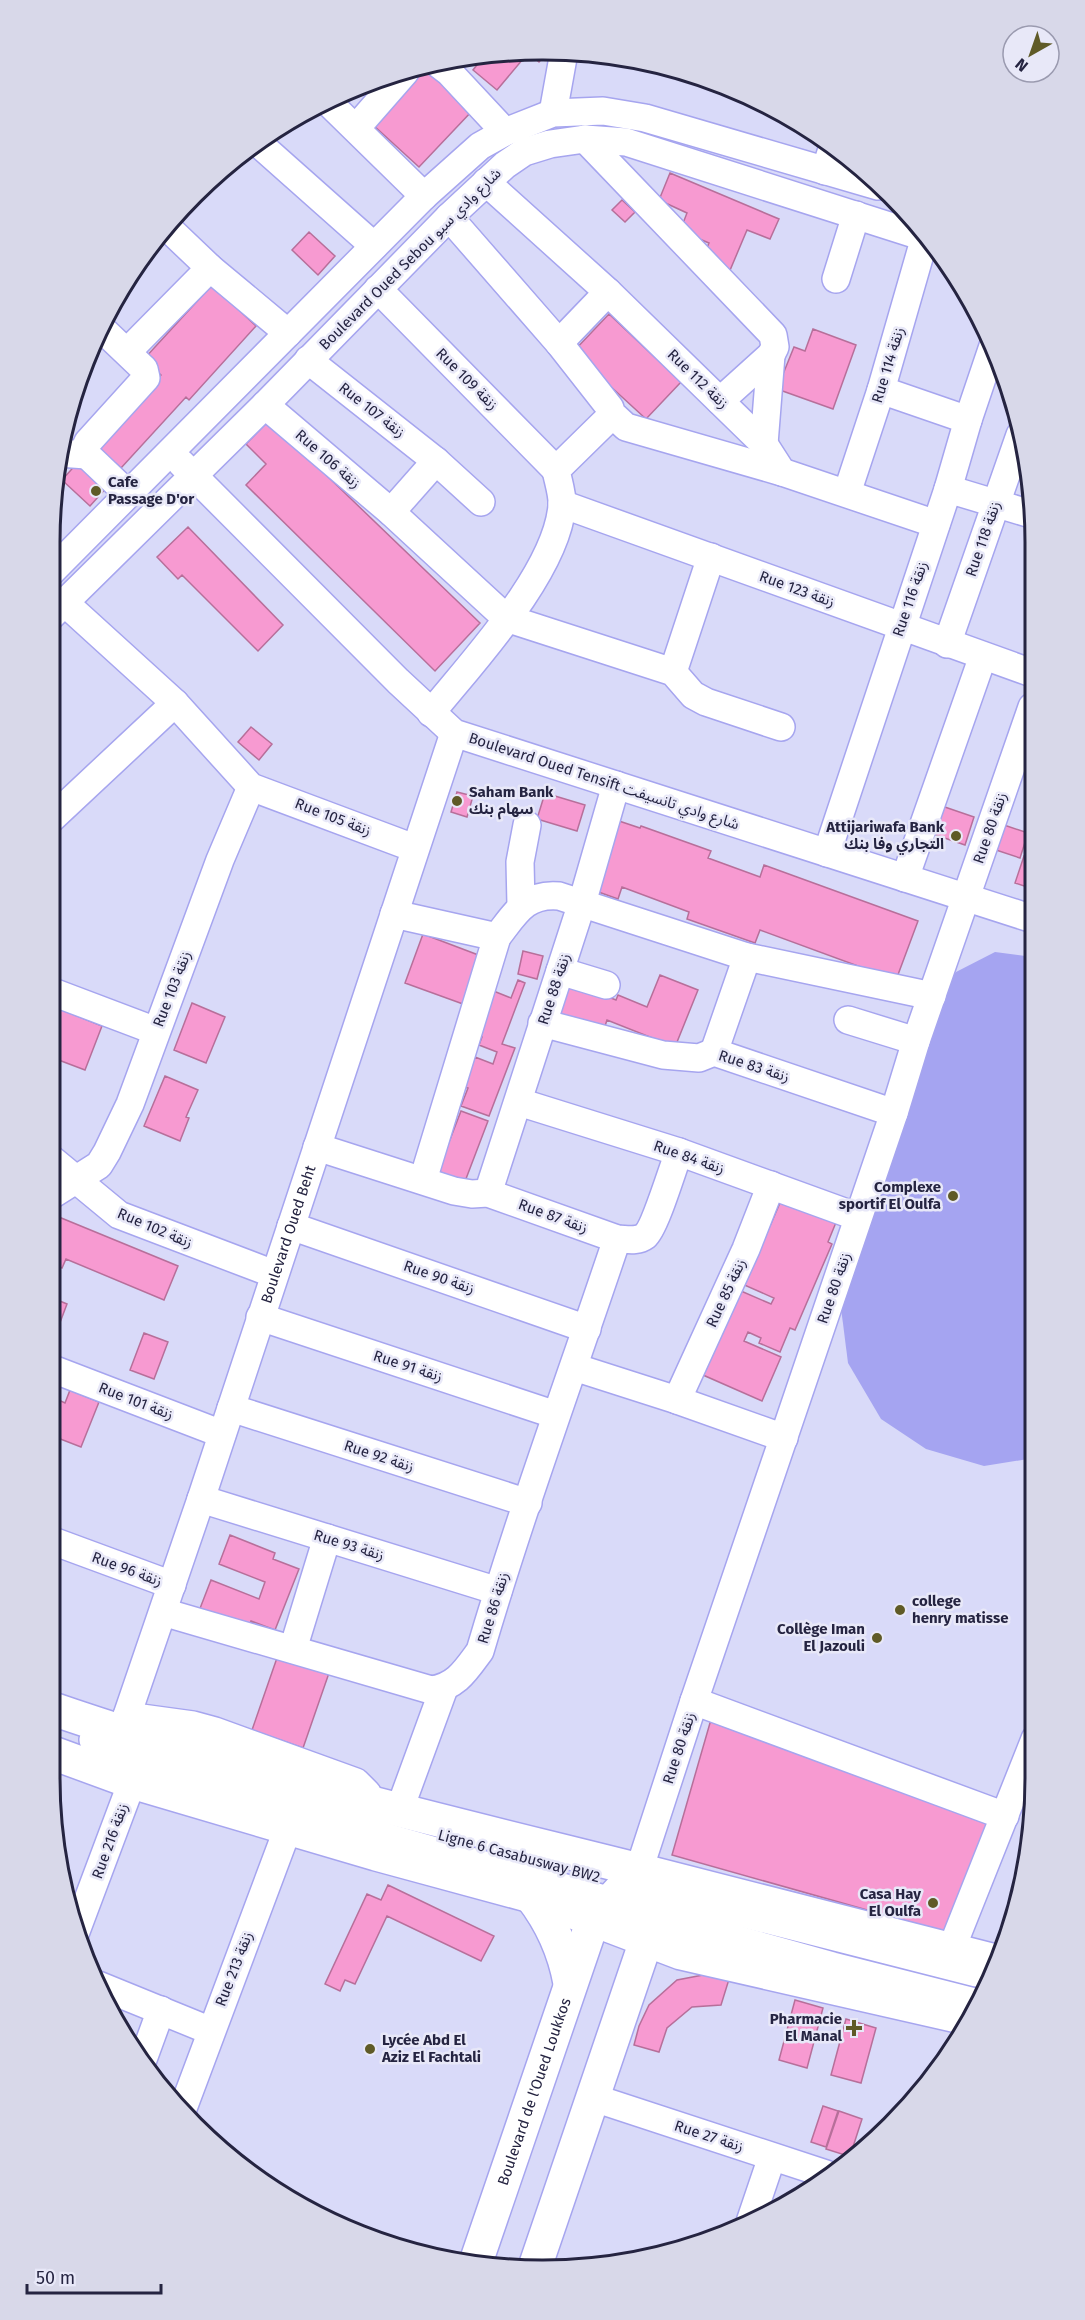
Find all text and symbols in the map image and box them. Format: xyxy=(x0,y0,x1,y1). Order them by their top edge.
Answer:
north arrow xyxy=(1001,24,1061,84)
text: N xyxy=(1012,54,1032,76)
street label: Boulevard Oued Sebou شارع وادي سبو xyxy=(315,164,507,356)
street label: Rue 114 زنقة xyxy=(868,325,908,405)
street label: Rue 109 زنقة xyxy=(432,344,502,414)
street label: Rue 112 زنقة xyxy=(664,345,732,413)
street label: Rue 107 زنقة xyxy=(335,379,409,441)
street label: Rue 106 زنقة xyxy=(292,426,364,492)
place label: Cafe Passage D'or xyxy=(108,473,195,508)
marker: Cafe Passage D'or xyxy=(89,484,103,498)
street label: Rue 118 زنقة xyxy=(962,499,1004,579)
street label: Rue 116 زنقة xyxy=(889,559,931,639)
street label: Rue 123 زنقة xyxy=(757,567,837,611)
street label: Boulevard Oued Tensift شارع وادي تانسيفت xyxy=(465,729,742,836)
place label: Saham Bank سهام بنك xyxy=(469,783,554,820)
street label: Rue 80 زنقة xyxy=(969,790,1011,866)
street label: Rue 105 زنقة xyxy=(292,794,374,840)
marker: Saham Bank سهام بنك xyxy=(450,794,464,808)
place label: Attijariwafa Bank التجاري وفا بنك xyxy=(825,818,945,855)
marker: Attijariwafa Bank التجاري وفا بنك xyxy=(949,829,963,843)
street label: Rue 103 زنقة xyxy=(149,948,195,1030)
street label: Rue 88 زنقة xyxy=(534,951,574,1027)
street label: Rue 83 زنقة xyxy=(716,1046,792,1086)
street label: Rue 84 زنقة xyxy=(651,1136,727,1178)
street label: Boulevard Oued Beht xyxy=(257,1162,320,1306)
place label: Complexe sportif El Oulfa xyxy=(839,1178,941,1213)
marker: Complexe sportif El Oulfa xyxy=(946,1189,960,1203)
street label: Rue 87 زنقة xyxy=(516,1195,590,1237)
street label: Rue 102 زنقة xyxy=(115,1204,195,1252)
street label: Rue 80 زنقة xyxy=(813,1250,855,1326)
street label: Rue 90 زنقة xyxy=(401,1256,477,1298)
street label: Rue 85 زنقة xyxy=(702,1256,750,1330)
street label: Rue 91 زنقة xyxy=(371,1346,445,1386)
street label: Rue 101 زنقة xyxy=(96,1378,176,1424)
street label: Rue 92 زنقة xyxy=(342,1436,416,1476)
street label: Rue 93 زنقة xyxy=(312,1526,386,1564)
street label: Rue 96 زنقة xyxy=(89,1548,165,1590)
street label: Rue 86 زنقة xyxy=(474,1570,512,1646)
place label: college henry matisse xyxy=(912,1592,1009,1627)
marker: college henry matisse xyxy=(893,1603,907,1617)
place label: Collège Iman El Jazouli xyxy=(777,1620,865,1655)
marker: Collège Iman El Jazouli xyxy=(870,1631,884,1645)
street label: Rue 80 زنقة xyxy=(659,1710,699,1786)
street label: Rue 216 زنقة xyxy=(88,1801,132,1881)
street label: Ligne 6 Casabusway BW2 xyxy=(436,1826,602,1886)
place label: Casa Hay El Oulfa xyxy=(860,1885,921,1920)
marker: Casa Hay El Oulfa xyxy=(926,1896,940,1910)
street label: Rue 213 زنقة xyxy=(211,1929,257,2009)
street label: Boulevard de l'Oued Loukkos xyxy=(494,1995,575,2188)
place label: Pharmacie El Manal xyxy=(770,2010,843,2045)
marker: Pharmacie El Manal xyxy=(847,2021,861,2035)
place label: Lycée Abd El Aziz El Fachtali xyxy=(381,2031,481,2066)
marker: Lycée Abd El Aziz El Fachtali xyxy=(363,2042,377,2056)
street label: Rue 27 زنقة xyxy=(672,2116,746,2156)
scale bar xyxy=(27,2257,160,2295)
text: 50 m xyxy=(36,2267,75,2289)

